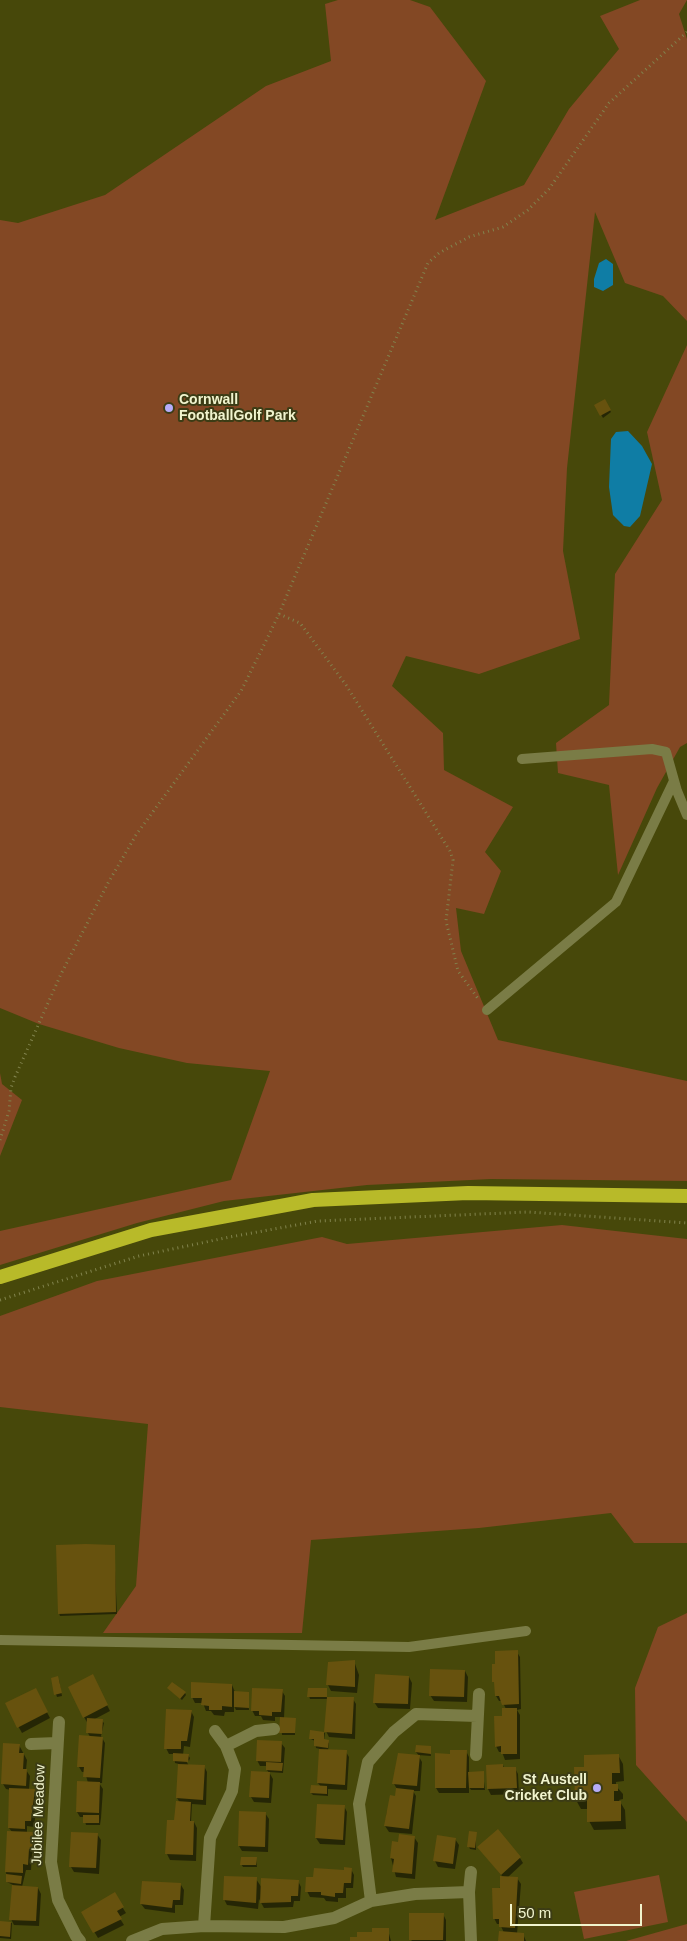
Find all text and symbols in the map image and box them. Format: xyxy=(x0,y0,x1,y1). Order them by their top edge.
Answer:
place label: Cornwall FootballGolf Park xyxy=(179,392,296,424)
marker: Cornwall FootballGolf Park xyxy=(163,402,175,414)
street label: Jubilee Meadow xyxy=(29,1764,49,1866)
place label: St Austell Cricket Club xyxy=(505,1772,587,1804)
marker: St Austell Cricket Club xyxy=(591,1782,603,1794)
scale bar xyxy=(512,1894,644,1926)
text: 50 m xyxy=(518,1904,551,1921)

